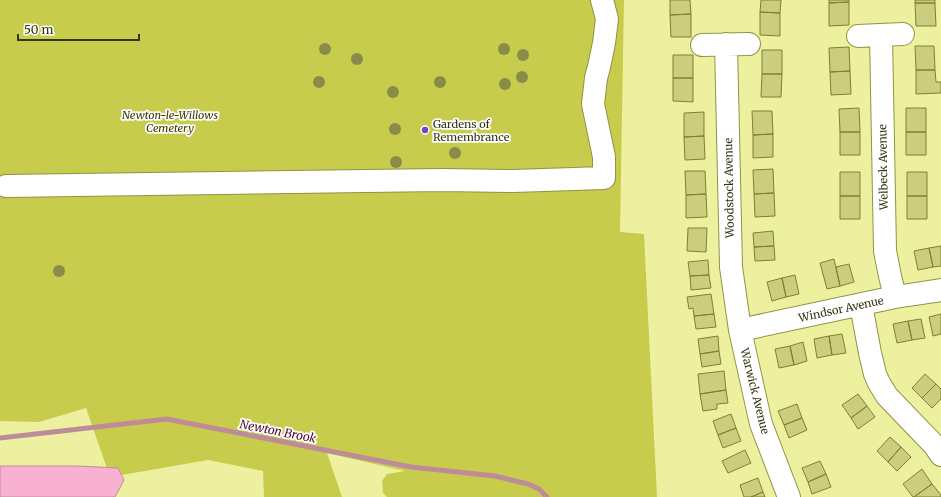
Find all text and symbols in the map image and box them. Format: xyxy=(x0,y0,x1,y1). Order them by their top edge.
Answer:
scale bar xyxy=(18,16,139,42)
text: 50 m xyxy=(24,22,53,37)
park label: Newton-le-Willows Cemetery xyxy=(122,108,218,135)
place label: Gardens of Remembrance xyxy=(433,117,510,144)
street label: Welbeck Avenue xyxy=(875,124,891,211)
marker: Gardens of Remembrance xyxy=(420,125,430,135)
street label: Woodstock Avenue xyxy=(721,137,737,239)
street label: Windsor Avenue xyxy=(796,293,885,325)
street label: Warwick Avenue xyxy=(737,346,773,436)
water label: Newton Brook xyxy=(238,416,318,446)

